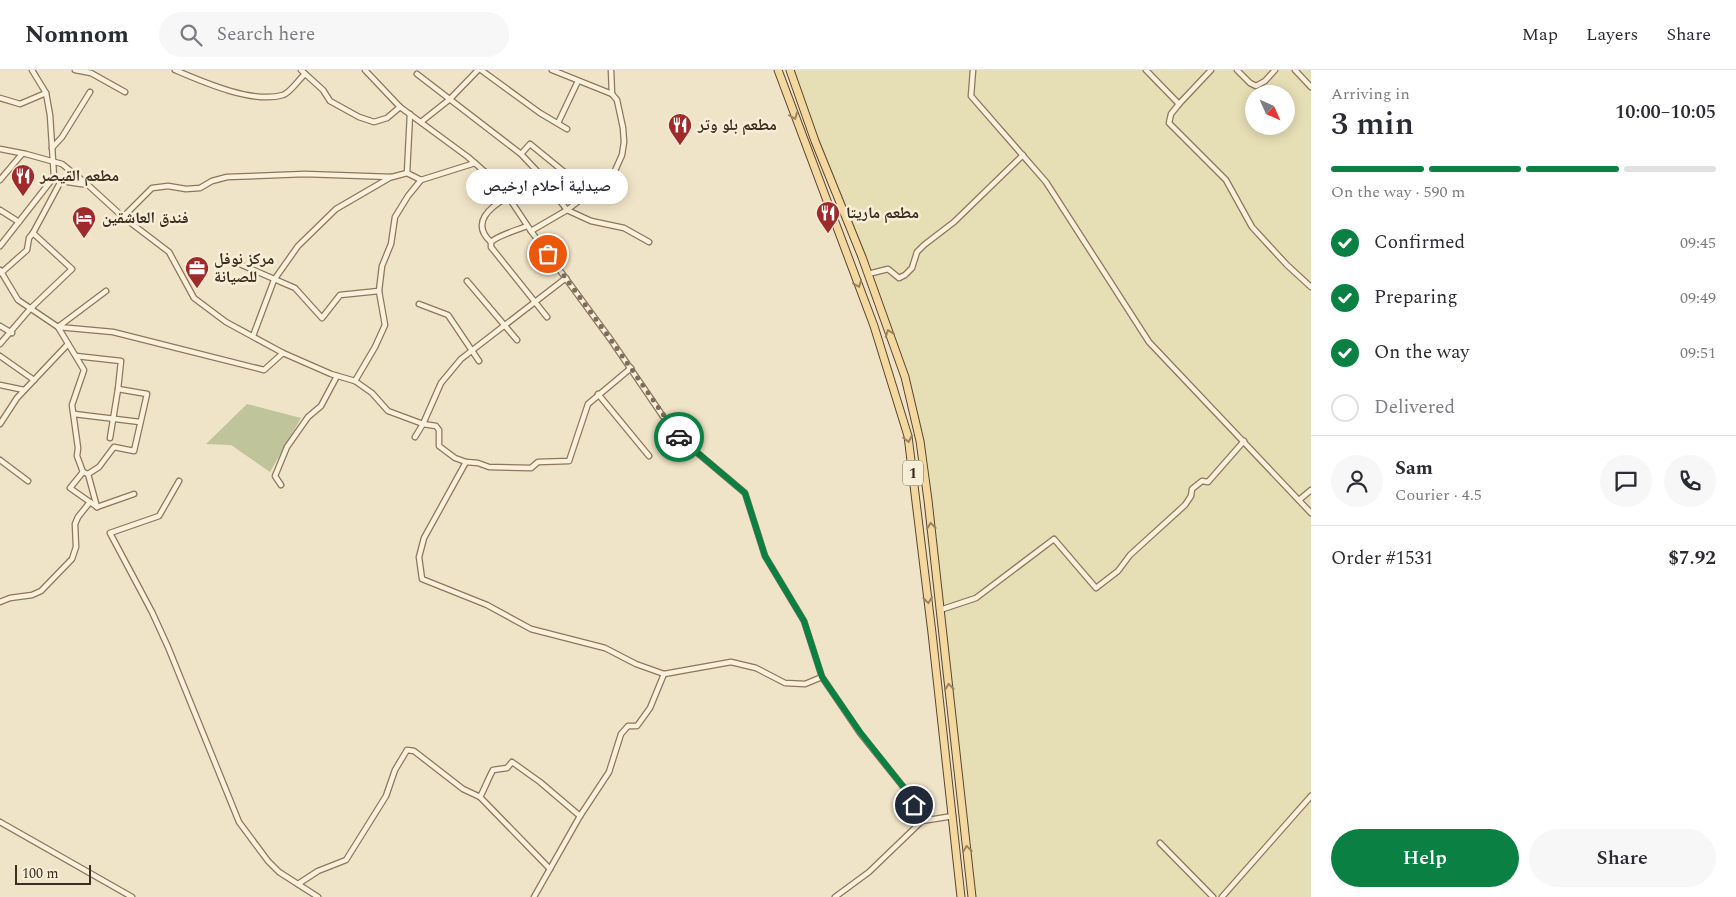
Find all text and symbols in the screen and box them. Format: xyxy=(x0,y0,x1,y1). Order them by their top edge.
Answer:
search box xyxy=(159,12,509,57)
text: Nomnom xyxy=(25,17,129,53)
text: Search here xyxy=(217,20,315,49)
icon: search xyxy=(177,21,205,49)
text: Map xyxy=(1522,21,1558,48)
text: Layers xyxy=(1586,21,1638,48)
text: Share xyxy=(1666,21,1711,48)
text: Arriving in xyxy=(1331,82,1410,106)
north arrow xyxy=(1245,85,1295,135)
map controls xyxy=(1245,85,1295,135)
text: 10:00–10:05 xyxy=(1615,98,1716,127)
text: 3 min xyxy=(1331,100,1414,149)
one-way arrow xyxy=(788,111,798,120)
restaurant icon: مطعم بلو وتر xyxy=(667,112,693,146)
place label: مطعم بلو وتر xyxy=(697,113,777,137)
restaurant icon: مطعم القيصر xyxy=(10,163,36,197)
place label: مطعم القيصر xyxy=(39,164,119,188)
callout: صيدلية أحلام ارخيص xyxy=(467,169,629,204)
text: صيدلية أحلام ارخيص xyxy=(483,174,611,198)
text: On the way · 590 m xyxy=(1331,180,1465,204)
restaurant icon: مطعم ماريتا xyxy=(815,200,841,234)
place label: مطعم ماريتا xyxy=(846,201,919,225)
hotel icon: فندق العاشقين xyxy=(71,205,97,239)
place label: فندق العاشقين xyxy=(102,206,189,230)
text: Confirmed xyxy=(1374,228,1465,257)
icon: check xyxy=(1331,229,1359,257)
text: 09:45 xyxy=(1680,231,1716,255)
pin xyxy=(527,233,569,275)
icon: bag xyxy=(534,240,562,268)
place label: مركز نوفل للصيانة xyxy=(214,247,274,289)
office icon: مركز نوفل للصيانة xyxy=(184,255,210,289)
one-way arrow xyxy=(852,279,863,288)
text: Preparing xyxy=(1374,283,1458,312)
icon: check xyxy=(1331,284,1359,312)
text: 09:49 xyxy=(1680,286,1716,310)
one-way arrow xyxy=(885,329,895,338)
text: On the way xyxy=(1374,338,1470,367)
icon: check xyxy=(1331,339,1359,367)
text: 09:51 xyxy=(1680,341,1716,365)
text: Delivered xyxy=(1374,393,1455,422)
courier xyxy=(654,412,704,462)
icon: car xyxy=(665,423,693,451)
one-way arrow xyxy=(902,434,913,443)
text: Sam xyxy=(1395,454,1433,483)
button: person xyxy=(1331,455,1383,507)
button: chat xyxy=(1600,455,1652,507)
button: phone xyxy=(1664,455,1716,507)
road number: 1 xyxy=(903,460,923,486)
text: Courier · 4.5 xyxy=(1395,483,1482,507)
one-way arrow xyxy=(926,521,937,529)
text: Order #1531 xyxy=(1331,544,1434,573)
text: $7.92 xyxy=(1668,544,1716,573)
one-way arrow xyxy=(922,596,933,604)
one-way arrow xyxy=(944,683,955,691)
pin xyxy=(893,784,935,826)
icon: home xyxy=(900,791,928,819)
button: Help xyxy=(1331,829,1519,887)
button: Share xyxy=(1529,829,1716,887)
one-way arrow xyxy=(962,844,973,852)
scale bar xyxy=(15,862,91,885)
text: 100 m xyxy=(22,863,59,884)

